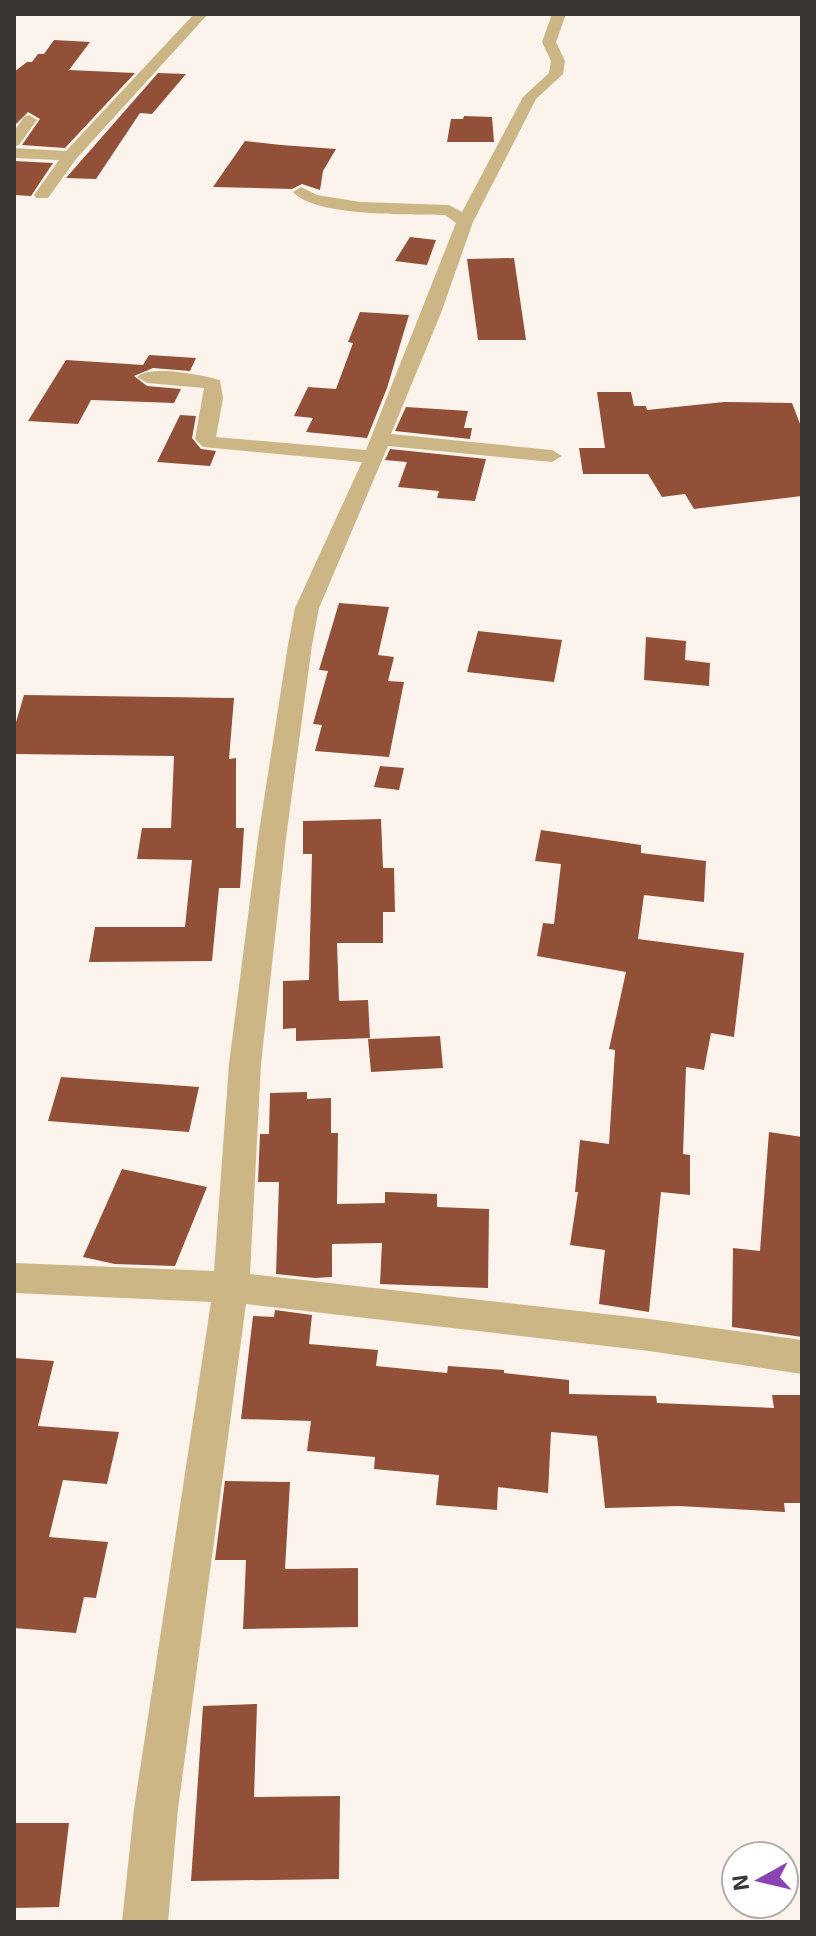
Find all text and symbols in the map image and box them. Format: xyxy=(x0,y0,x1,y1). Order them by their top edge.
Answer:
north arrow xyxy=(720,1840,800,1920)
text: N xyxy=(725,1873,753,1893)

